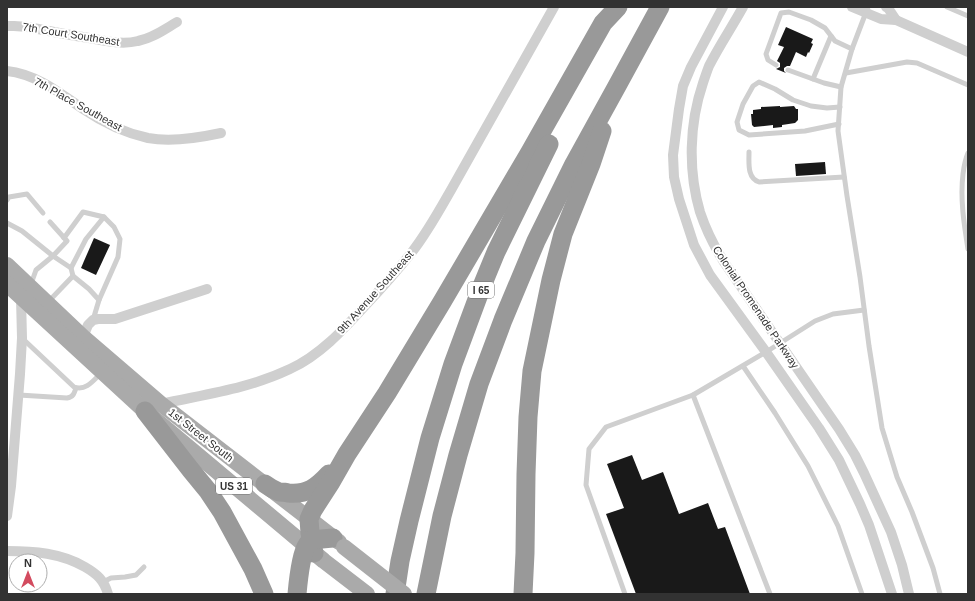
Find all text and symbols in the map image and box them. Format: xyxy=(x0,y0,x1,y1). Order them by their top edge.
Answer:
street label: 7th Court Southeast xyxy=(22,20,120,48)
street label: 7th Place Southeast xyxy=(32,75,124,133)
street label: Colonial Promenade Parkway xyxy=(711,244,802,371)
street label: 9th Avenue Southeast xyxy=(335,248,415,336)
road number: I 65 xyxy=(468,282,494,298)
street label: 1st Street South xyxy=(166,406,236,464)
road number: US 31 xyxy=(216,478,252,494)
north arrow xyxy=(8,553,48,593)
text: N xyxy=(24,557,32,569)

